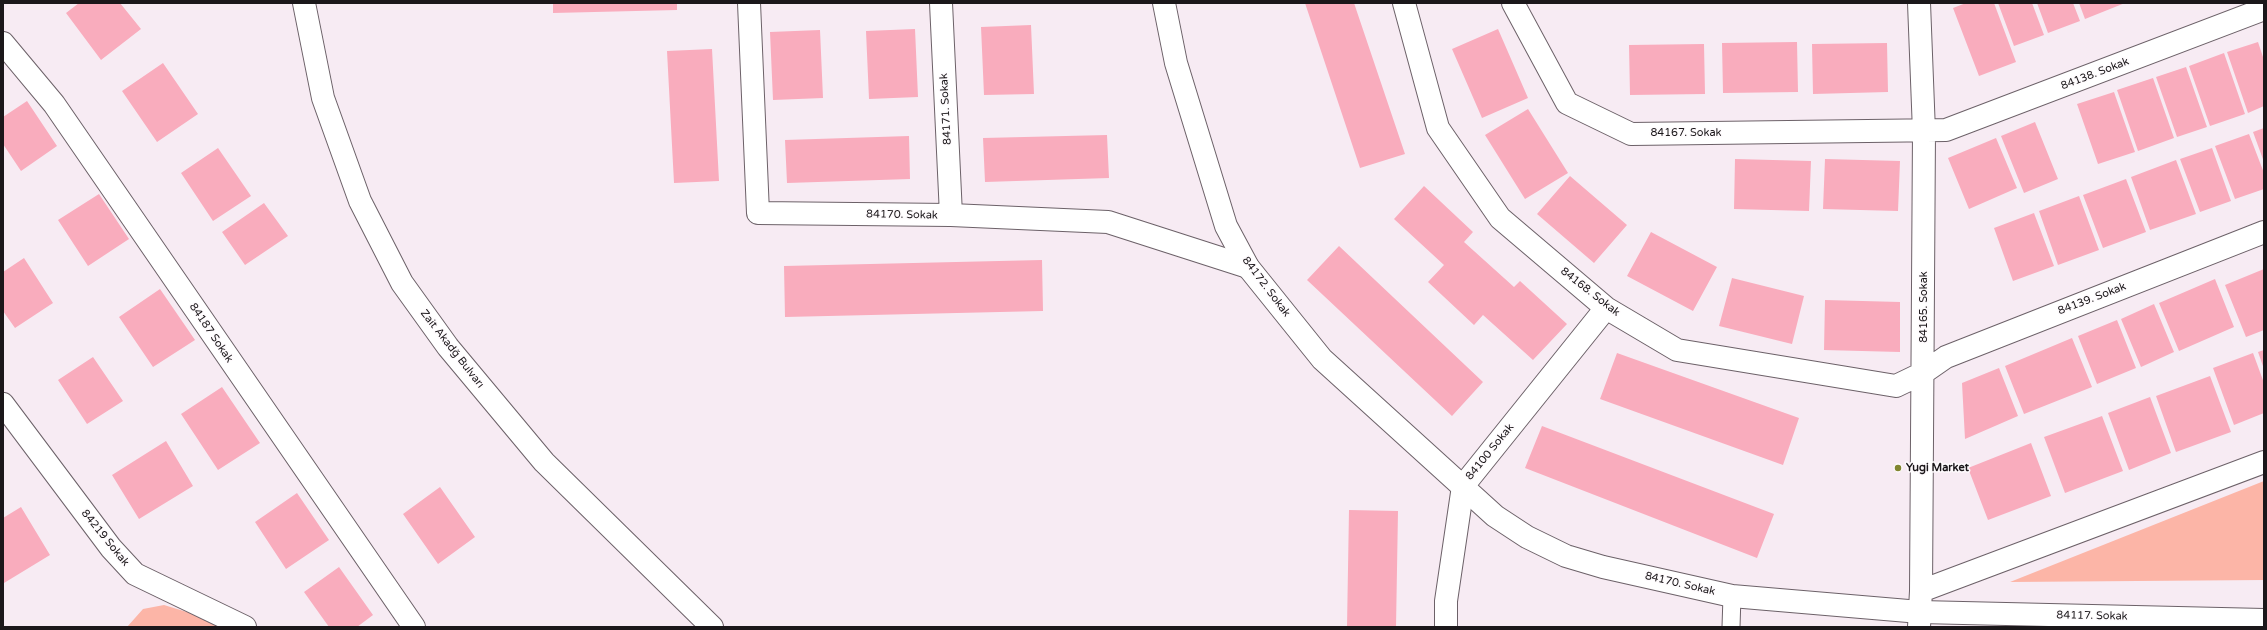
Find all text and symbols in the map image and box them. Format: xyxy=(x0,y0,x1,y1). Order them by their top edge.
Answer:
street label: 84138. Sokak xyxy=(2059,55,2131,93)
street label: 84171. Sokak xyxy=(938,73,954,145)
street label: 84167. Sokak xyxy=(1650,126,1722,140)
street label: 84170. Sokak xyxy=(866,208,938,222)
street label: 84172. Sokak xyxy=(1239,254,1293,320)
street label: 84168. Sokak xyxy=(1558,265,1622,319)
street label: 84165. Sokak xyxy=(1917,271,1931,343)
street label: 84139. Sokak xyxy=(2056,280,2128,318)
street label: 84187 Sokak xyxy=(186,301,236,365)
street label: Zait Akadğ Bulvarı xyxy=(417,307,487,391)
street label: 84100 Sokak xyxy=(1463,421,1517,483)
place label: Yugi Market xyxy=(1906,461,1969,475)
marker: Yugi Market xyxy=(1893,463,1903,473)
street label: 84219 Sokak xyxy=(78,507,132,569)
street label: 84170. Sokak xyxy=(1644,569,1716,599)
street label: 84117. Sokak xyxy=(2056,609,2128,623)

